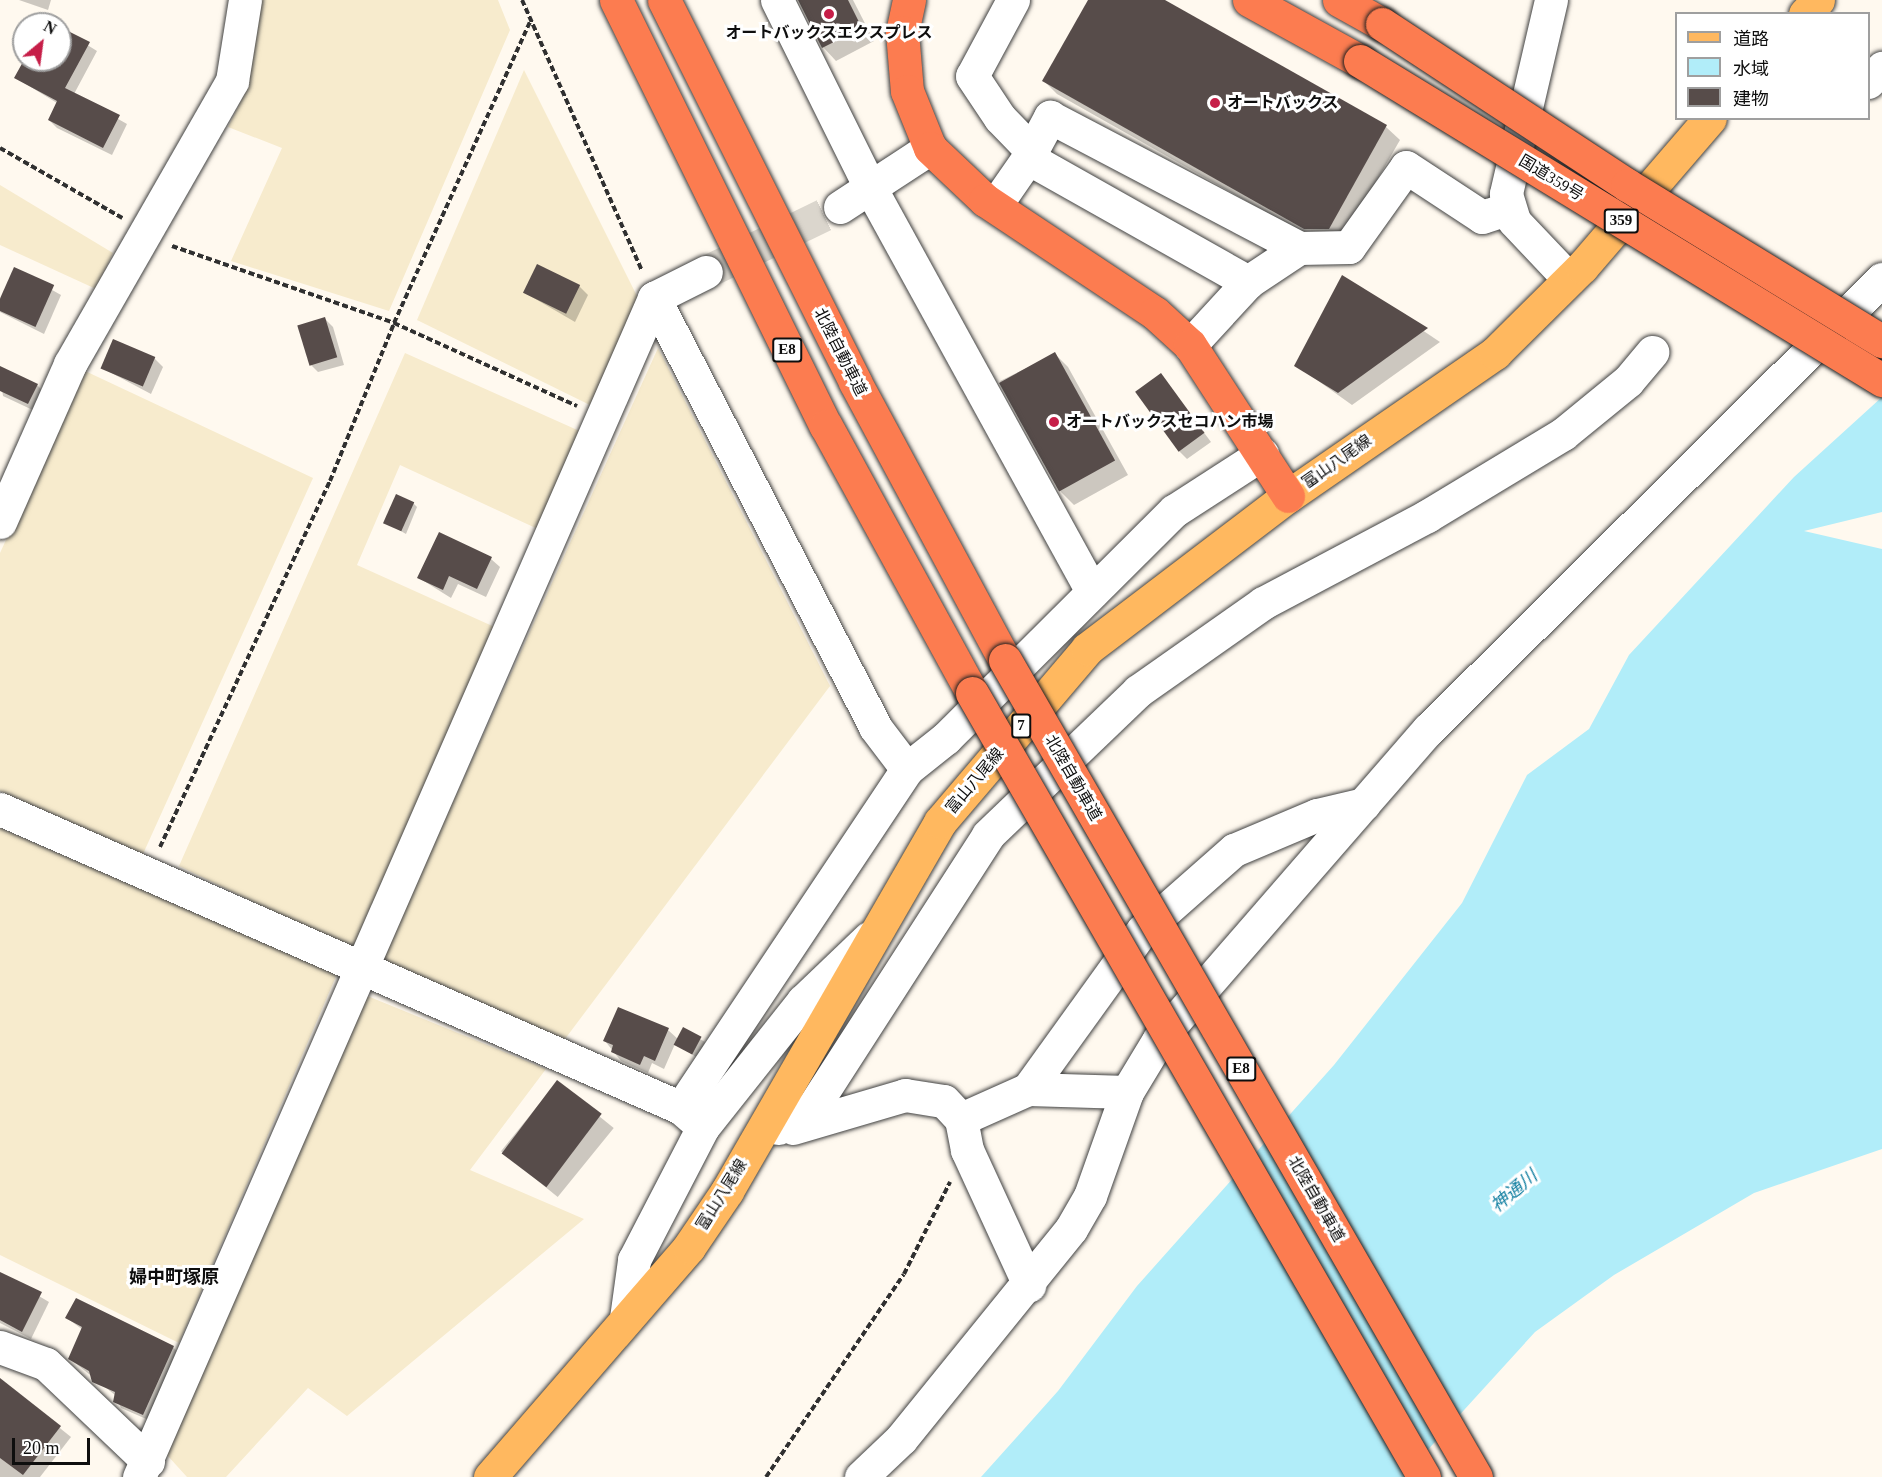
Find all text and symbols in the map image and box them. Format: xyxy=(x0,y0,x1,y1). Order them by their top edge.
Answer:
marker: オートバックスエクスプレス xyxy=(822,7,836,21)
north arrow xyxy=(12,12,72,72)
legend xyxy=(1675,12,1870,120)
text: N xyxy=(41,17,59,38)
place label: オートバックスエクスプレス xyxy=(725,23,933,43)
text: 道路 xyxy=(1733,29,1769,49)
text: 水域 xyxy=(1733,59,1769,79)
text: 建物 xyxy=(1733,89,1769,109)
place label: オートバックス xyxy=(1227,93,1339,113)
marker: オートバックス xyxy=(1208,96,1222,110)
street label: 国道359号 xyxy=(1515,151,1587,205)
road number: 359 xyxy=(1603,209,1639,233)
street label: 北陸自動車道 xyxy=(810,305,870,399)
road number: E8 xyxy=(772,338,802,362)
place label: オートバックスセコハン市場 xyxy=(1066,412,1274,432)
marker: オートバックスセコハン市場 xyxy=(1047,415,1061,429)
street label: 富山八尾線 xyxy=(1299,431,1375,493)
road number: 7 xyxy=(1010,714,1032,738)
street label: 北陸自動車道 xyxy=(1041,732,1105,824)
street label: 富山八尾線 xyxy=(942,744,1008,818)
road number: E8 xyxy=(1226,1057,1256,1081)
street label: 北陸自動車道 xyxy=(1284,1153,1348,1245)
street label: 富山八尾線 xyxy=(693,1156,751,1234)
water label: 神通川 xyxy=(1486,1165,1542,1217)
district label: 婦中町塚原 xyxy=(129,1266,219,1288)
scale bar xyxy=(15,1426,93,1464)
text: 20 m xyxy=(23,1438,60,1458)

